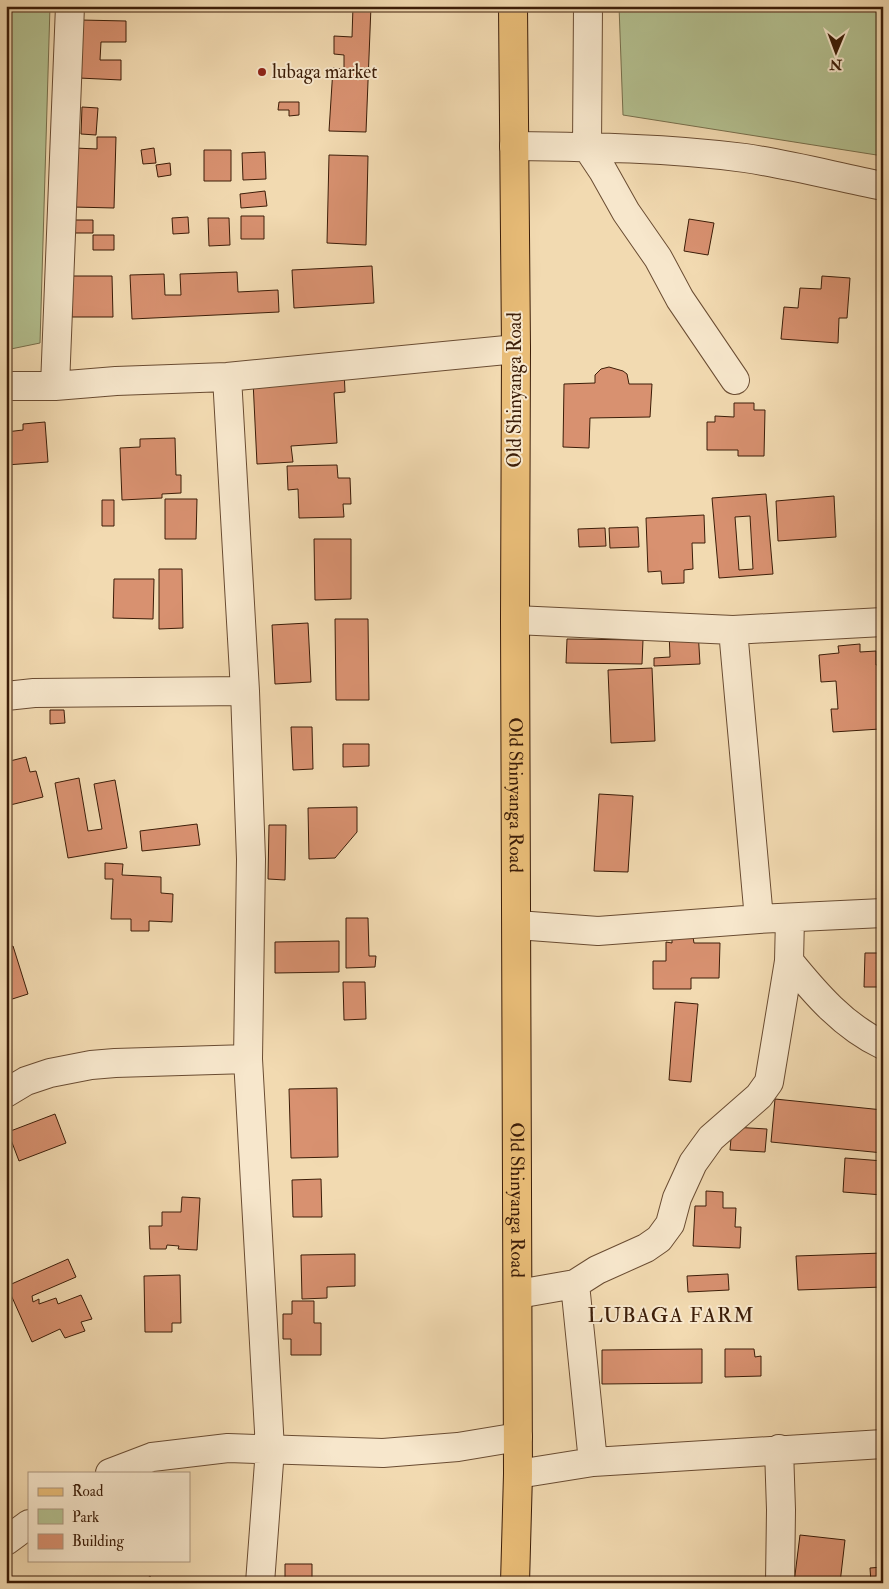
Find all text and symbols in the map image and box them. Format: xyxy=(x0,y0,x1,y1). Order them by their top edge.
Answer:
north arrow xyxy=(812,28,862,78)
text: N xyxy=(829,56,843,73)
place label: lubaga market xyxy=(272,60,377,84)
marker: lubaga market xyxy=(256,66,268,78)
street label: Old Shinyanga Road xyxy=(503,312,527,468)
street label: Old Shinyanga Road xyxy=(503,717,528,873)
street label: Old Shinyanga Road xyxy=(505,1122,529,1278)
district label: LUBAGA FARM xyxy=(588,1302,754,1329)
legend xyxy=(28,1472,190,1562)
text: Road xyxy=(72,1482,104,1501)
text: Park xyxy=(72,1508,99,1527)
text: Building xyxy=(72,1532,124,1551)

